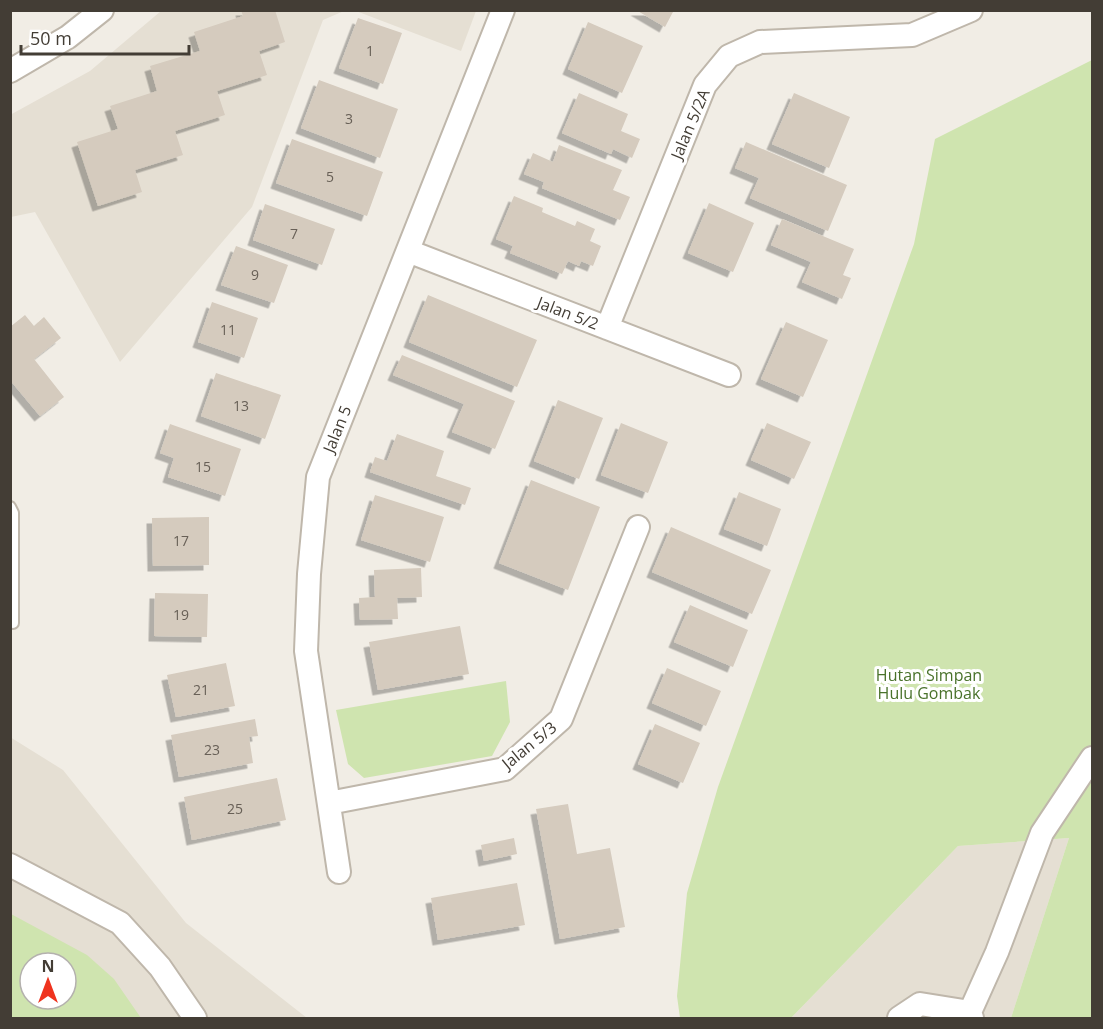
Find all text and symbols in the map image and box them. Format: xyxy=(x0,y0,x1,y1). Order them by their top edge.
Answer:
scale bar xyxy=(21,18,189,56)
text: 50 m xyxy=(30,26,72,50)
house number: 1 xyxy=(366,41,374,60)
street label: Jalan 5/2A xyxy=(665,85,715,164)
house number: 3 xyxy=(345,109,353,128)
house number: 5 xyxy=(326,167,334,186)
house number: 7 xyxy=(290,224,298,243)
house number: 9 xyxy=(251,265,259,284)
street label: Jalan 5/2 xyxy=(532,291,602,335)
house number: 11 xyxy=(220,320,236,339)
house number: 13 xyxy=(233,396,249,415)
street label: Jalan 5 xyxy=(317,402,356,458)
house number: 15 xyxy=(195,457,211,476)
house number: 17 xyxy=(173,531,189,550)
house number: 19 xyxy=(173,605,189,624)
park label: Hutan Simpan Hulu Gombak xyxy=(876,664,982,704)
house number: 21 xyxy=(193,680,209,699)
street label: Jalan 5/3 xyxy=(496,716,561,775)
house number: 23 xyxy=(204,740,220,759)
house number: 25 xyxy=(227,799,243,818)
north arrow xyxy=(18,951,78,1011)
text: N xyxy=(41,955,55,977)

